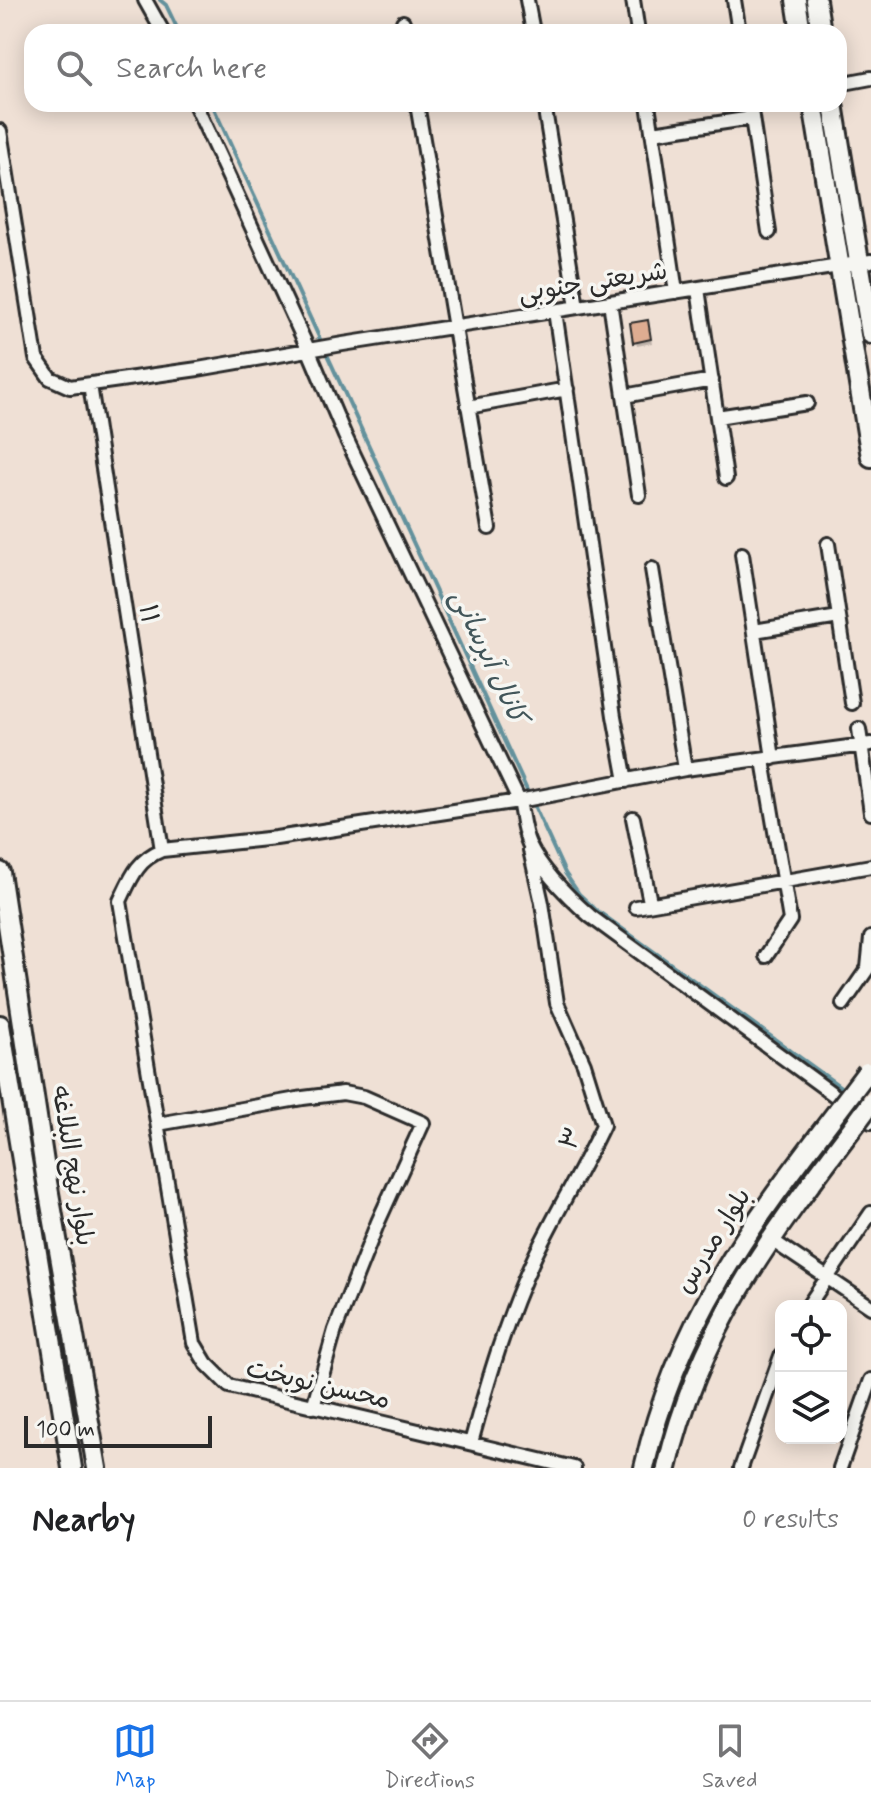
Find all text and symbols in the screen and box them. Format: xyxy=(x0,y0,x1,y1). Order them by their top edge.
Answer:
search box xyxy=(24,24,847,112)
icon: search xyxy=(52,46,96,90)
text: Search here xyxy=(116,49,267,88)
street label: شریعتی جنوبی xyxy=(516,254,670,312)
water label: کانال آبرسانی xyxy=(441,584,537,734)
street label: ۱۱ xyxy=(130,602,166,626)
street label: بلوار نهج البلاغه xyxy=(43,1083,101,1249)
street label: ۳ xyxy=(552,1122,592,1156)
street label: بلوار مدرس xyxy=(668,1182,760,1300)
map controls xyxy=(775,1300,847,1444)
button: locate xyxy=(775,1300,847,1372)
street label: محسن نوبخت xyxy=(243,1352,393,1418)
button: layers xyxy=(775,1372,847,1444)
scale bar xyxy=(24,1412,212,1448)
text: 100 m xyxy=(36,1416,95,1444)
text: Nearby xyxy=(32,1498,136,1543)
text: 0 results xyxy=(742,1503,839,1537)
tab: Map xyxy=(113,1719,157,1795)
tab: Directions xyxy=(384,1719,475,1795)
tab: Saved xyxy=(702,1719,757,1795)

